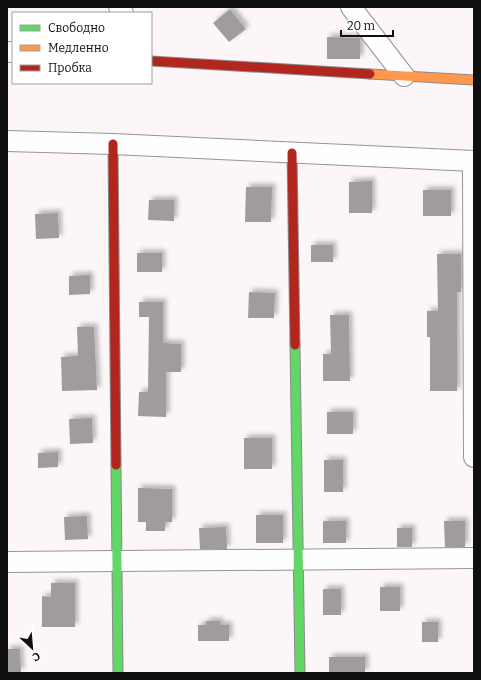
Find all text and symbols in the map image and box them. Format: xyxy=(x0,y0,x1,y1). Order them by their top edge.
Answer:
legend xyxy=(12,12,152,84)
scale bar xyxy=(341,12,393,38)
text: 20 m xyxy=(347,19,376,33)
text: Свободно xyxy=(48,21,105,35)
text: Медленно xyxy=(48,41,109,55)
text: Пробка xyxy=(48,61,92,75)
north arrow xyxy=(12,628,52,668)
text: С xyxy=(30,649,42,664)

